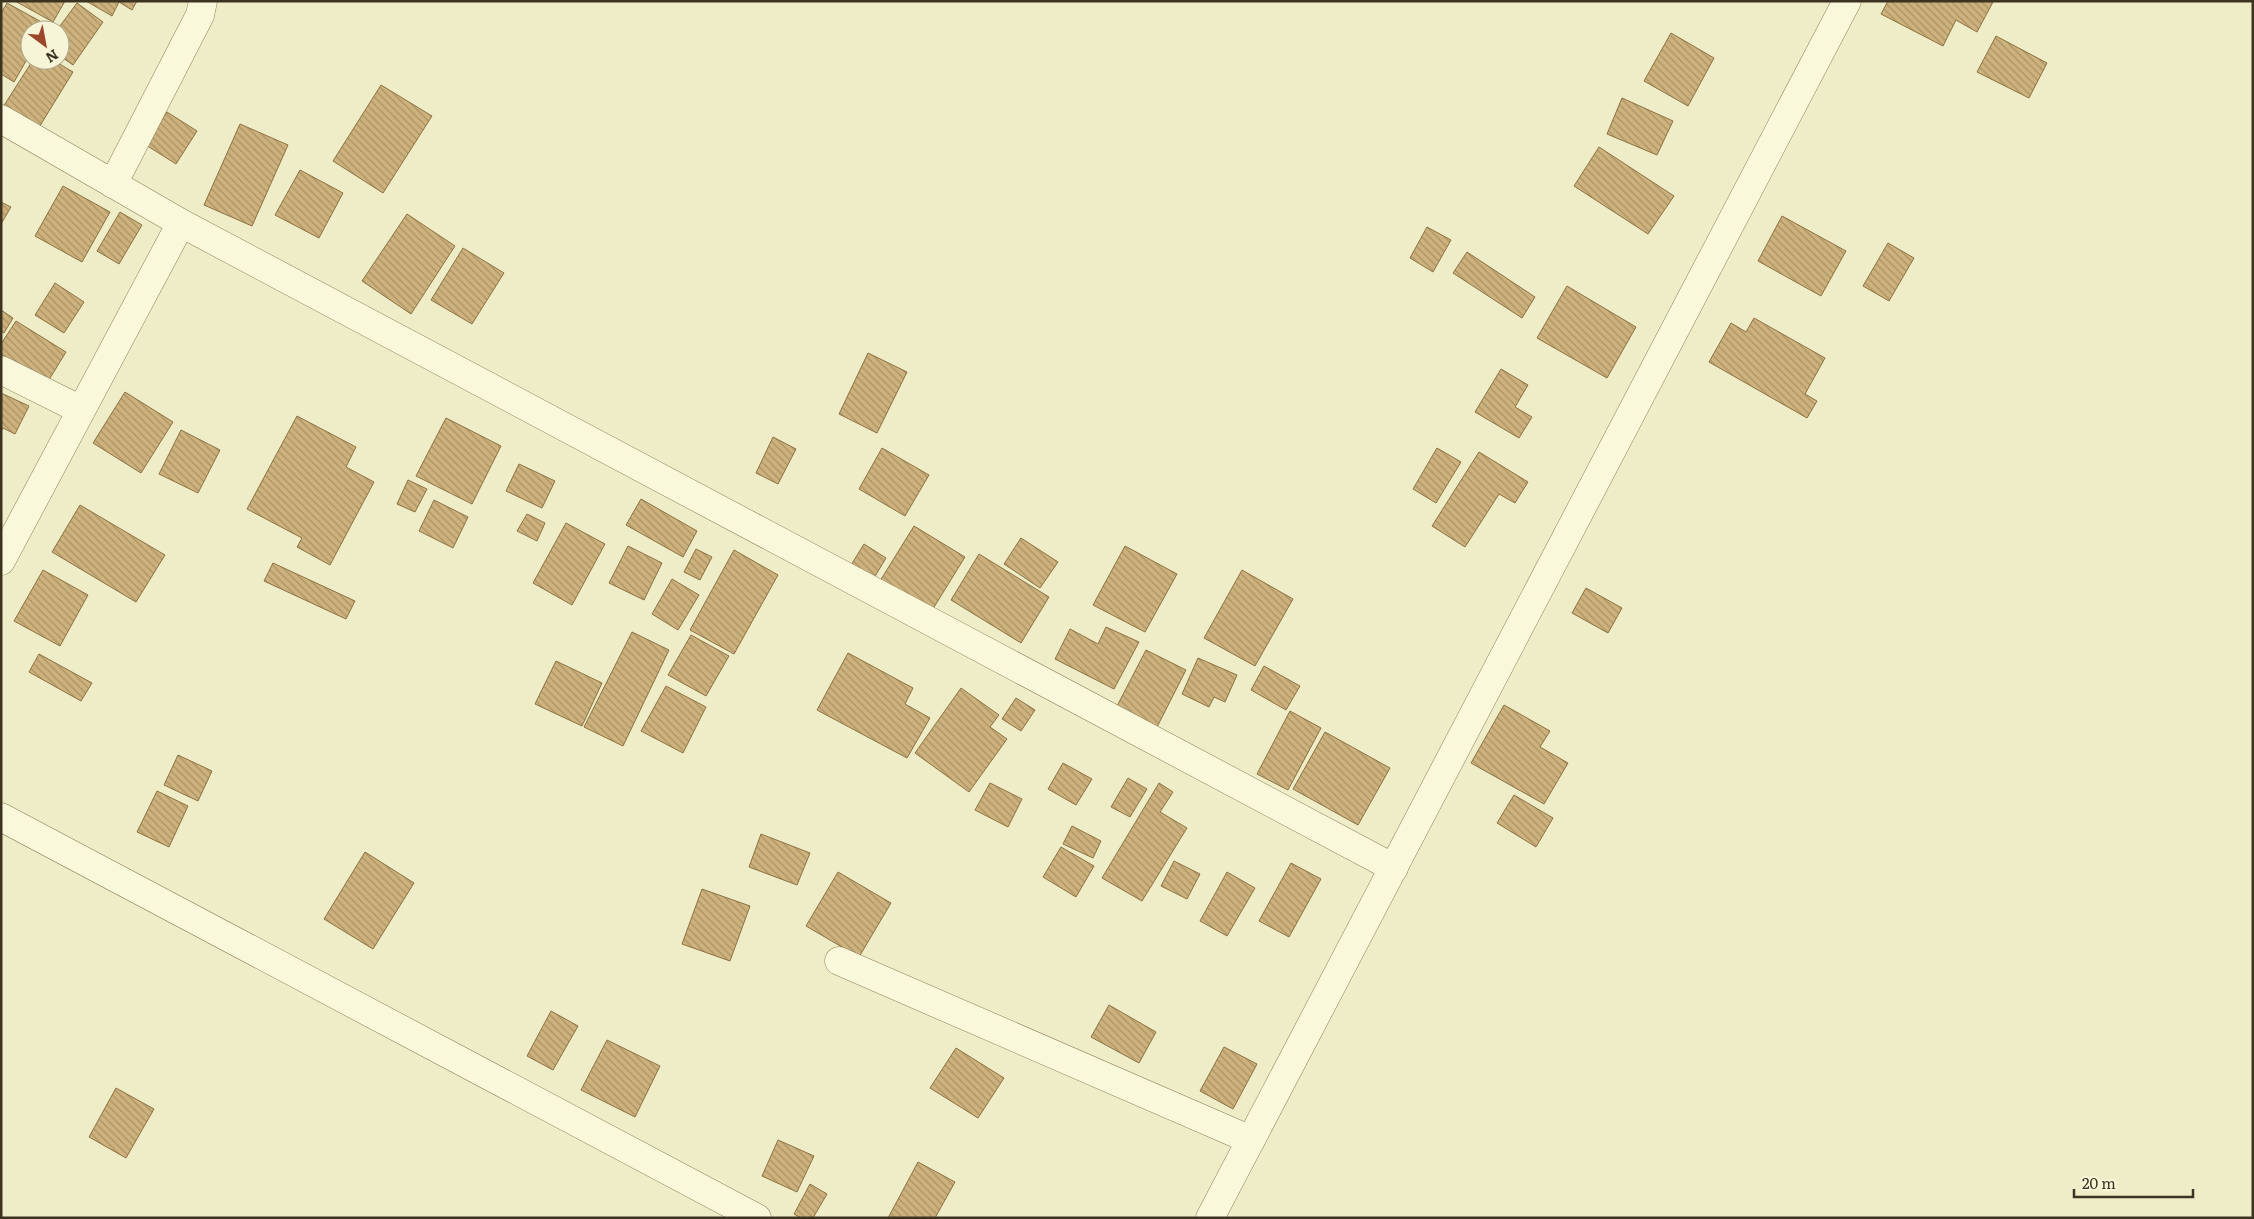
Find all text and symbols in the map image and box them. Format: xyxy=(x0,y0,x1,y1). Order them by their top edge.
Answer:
north arrow xyxy=(20,20,70,70)
text: N xyxy=(42,45,63,69)
scale bar xyxy=(2074,1166,2193,1198)
text: 20 m xyxy=(2082,1171,2116,1194)

